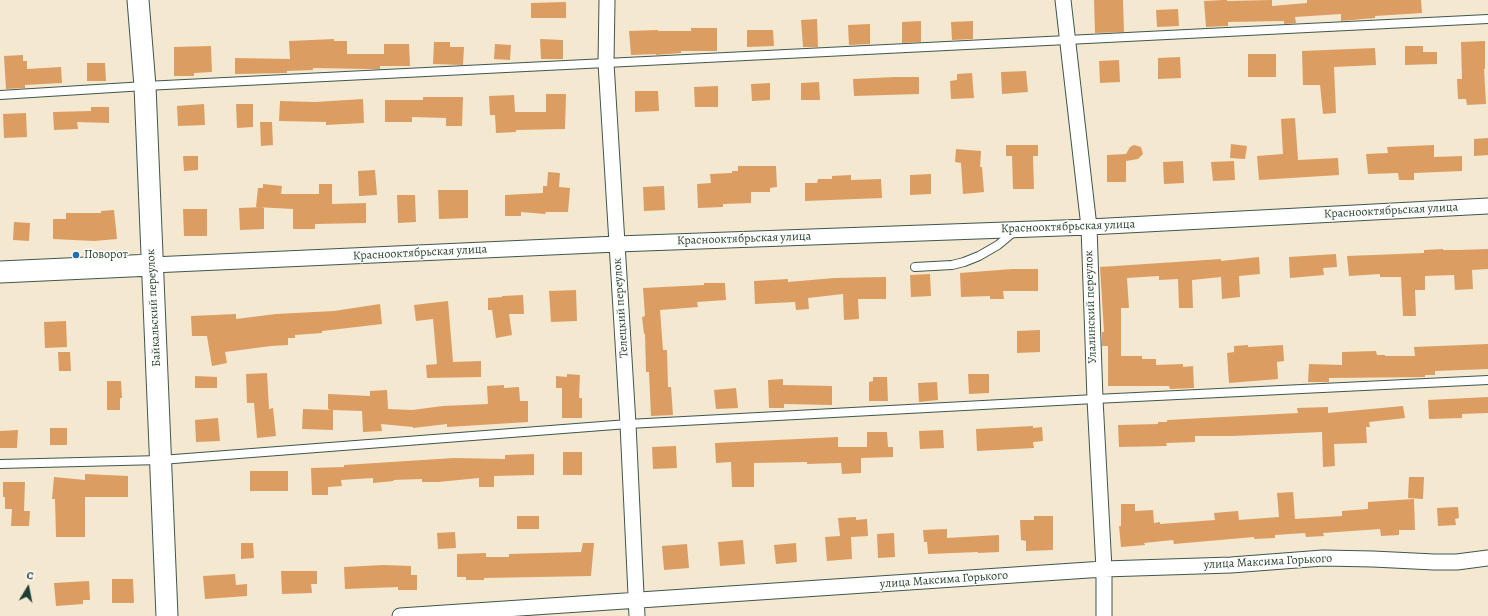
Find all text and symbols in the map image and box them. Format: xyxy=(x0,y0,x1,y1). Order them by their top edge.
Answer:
street label: Краснооктябрьская улица xyxy=(1324,200,1458,222)
street label: Краснооктябрьская улица xyxy=(1001,217,1135,237)
street label: Краснооктябрьская улица xyxy=(677,229,811,249)
street label: Краснооктябрьская улица xyxy=(353,242,487,264)
place label: Поворот xyxy=(84,248,128,262)
street label: Байкальский переулок xyxy=(144,249,164,367)
marker: Поворот xyxy=(71,250,81,260)
street label: Улалинский переулок xyxy=(1082,250,1100,364)
street label: Телецкий переулок xyxy=(610,258,632,358)
street label: улица Максима Горького xyxy=(1203,551,1333,573)
north arrow xyxy=(8,568,48,608)
text: С xyxy=(26,568,35,584)
street label: улица Максима Горького xyxy=(879,568,1009,592)

